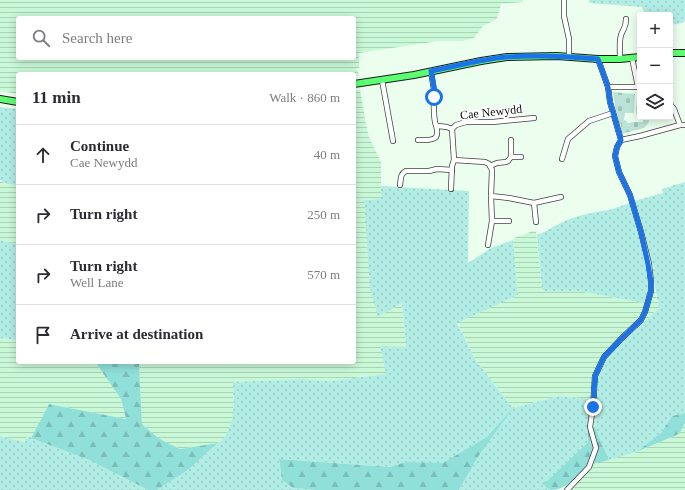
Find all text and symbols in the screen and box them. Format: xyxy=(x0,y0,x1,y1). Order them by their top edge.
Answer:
map controls xyxy=(637,12,673,120)
button: + xyxy=(637,12,673,48)
search box xyxy=(16,16,356,60)
icon: search xyxy=(30,27,52,49)
text: Search here xyxy=(62,30,132,46)
button: − xyxy=(637,48,673,84)
button: layers xyxy=(637,84,673,120)
text: 11 min xyxy=(32,88,81,107)
route start xyxy=(425,88,443,106)
text: Walk · 860 m xyxy=(269,90,340,105)
street label: Cae Newydd xyxy=(459,102,523,122)
text: Continue xyxy=(70,138,129,154)
icon: ahead xyxy=(32,144,54,166)
text: 40 m xyxy=(314,147,340,162)
text: Cae Newydd xyxy=(70,155,138,170)
icon: right xyxy=(32,204,54,226)
text: Turn right xyxy=(70,206,137,222)
text: 250 m xyxy=(307,207,340,222)
text: Turn right xyxy=(70,258,137,274)
icon: right xyxy=(32,264,54,286)
text: 570 m xyxy=(307,267,340,282)
text: Well Lane xyxy=(70,275,123,290)
icon: arrive xyxy=(32,324,54,346)
text: Arrive at destination xyxy=(70,326,203,342)
route end xyxy=(584,398,602,416)

